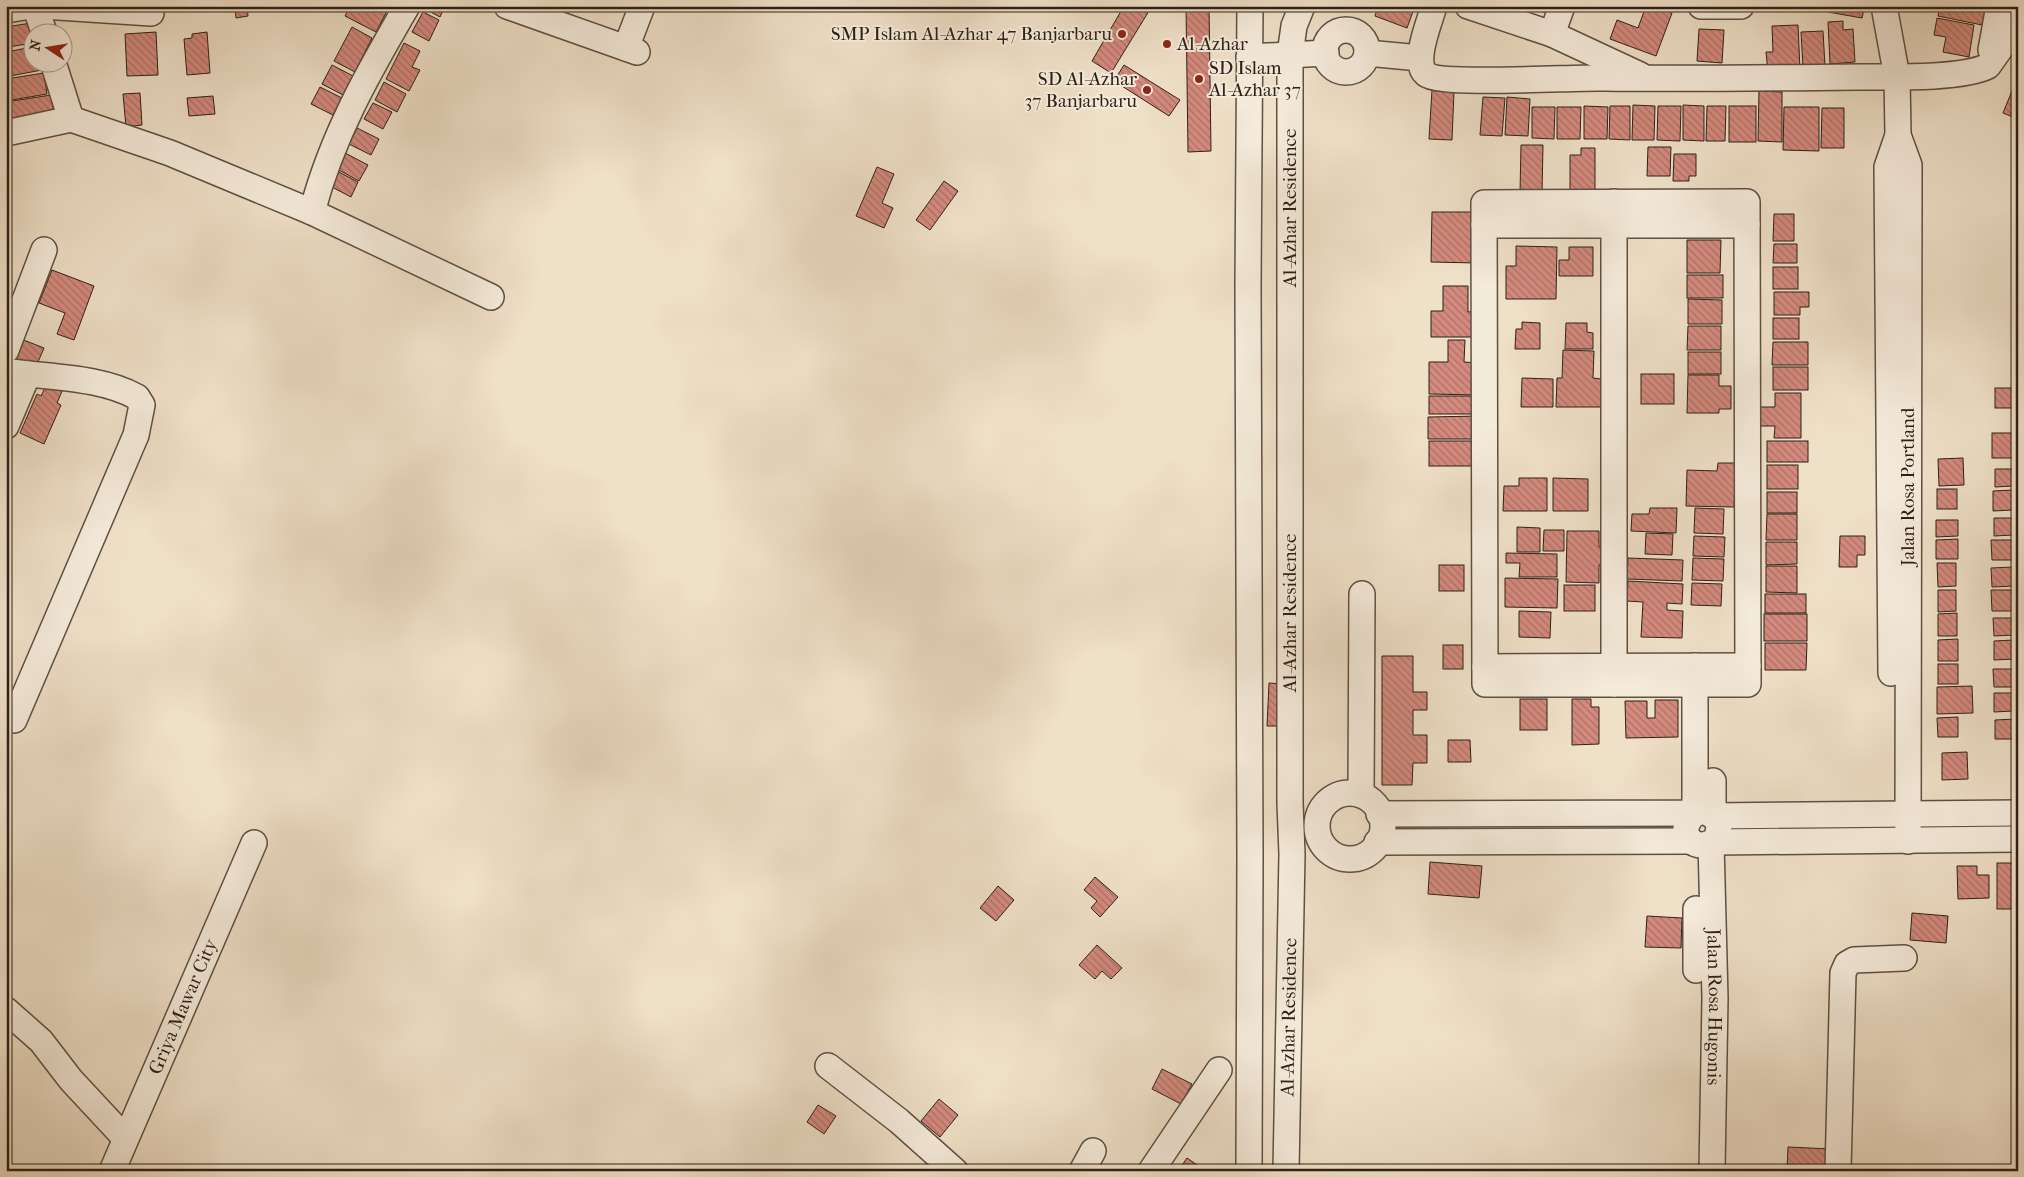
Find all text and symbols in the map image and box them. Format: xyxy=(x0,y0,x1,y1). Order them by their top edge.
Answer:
north arrow xyxy=(22,22,72,72)
place label: SMP Islam Al-Azhar 47 Banjarbaru xyxy=(831,23,1112,45)
marker: SMP Islam Al-Azhar 47 Banjarbaru xyxy=(1116,28,1128,40)
place label: Al-Azhar xyxy=(1176,33,1249,55)
text: N xyxy=(26,38,45,52)
marker: Al-Azhar xyxy=(1161,38,1173,50)
place label: SD Islam Al-Azhar 37 xyxy=(1208,57,1301,101)
place label: SD Al-Azhar 37 Banjarbaru xyxy=(1025,68,1138,112)
marker: SD Islam Al-Azhar 37 xyxy=(1193,73,1205,85)
marker: SD Al-Azhar 37 Banjarbaru xyxy=(1141,84,1153,96)
street label: Al-Azhar Residence xyxy=(1279,129,1301,288)
street label: Jalan Rosa Portland xyxy=(1897,407,1919,568)
street label: Al-Azhar Residence xyxy=(1279,534,1301,693)
street label: Jalan Rosa Hugonis xyxy=(1702,926,1726,1085)
street label: Griya Mawar City xyxy=(144,935,222,1078)
street label: Al-Azhar Residence xyxy=(1276,937,1301,1098)

